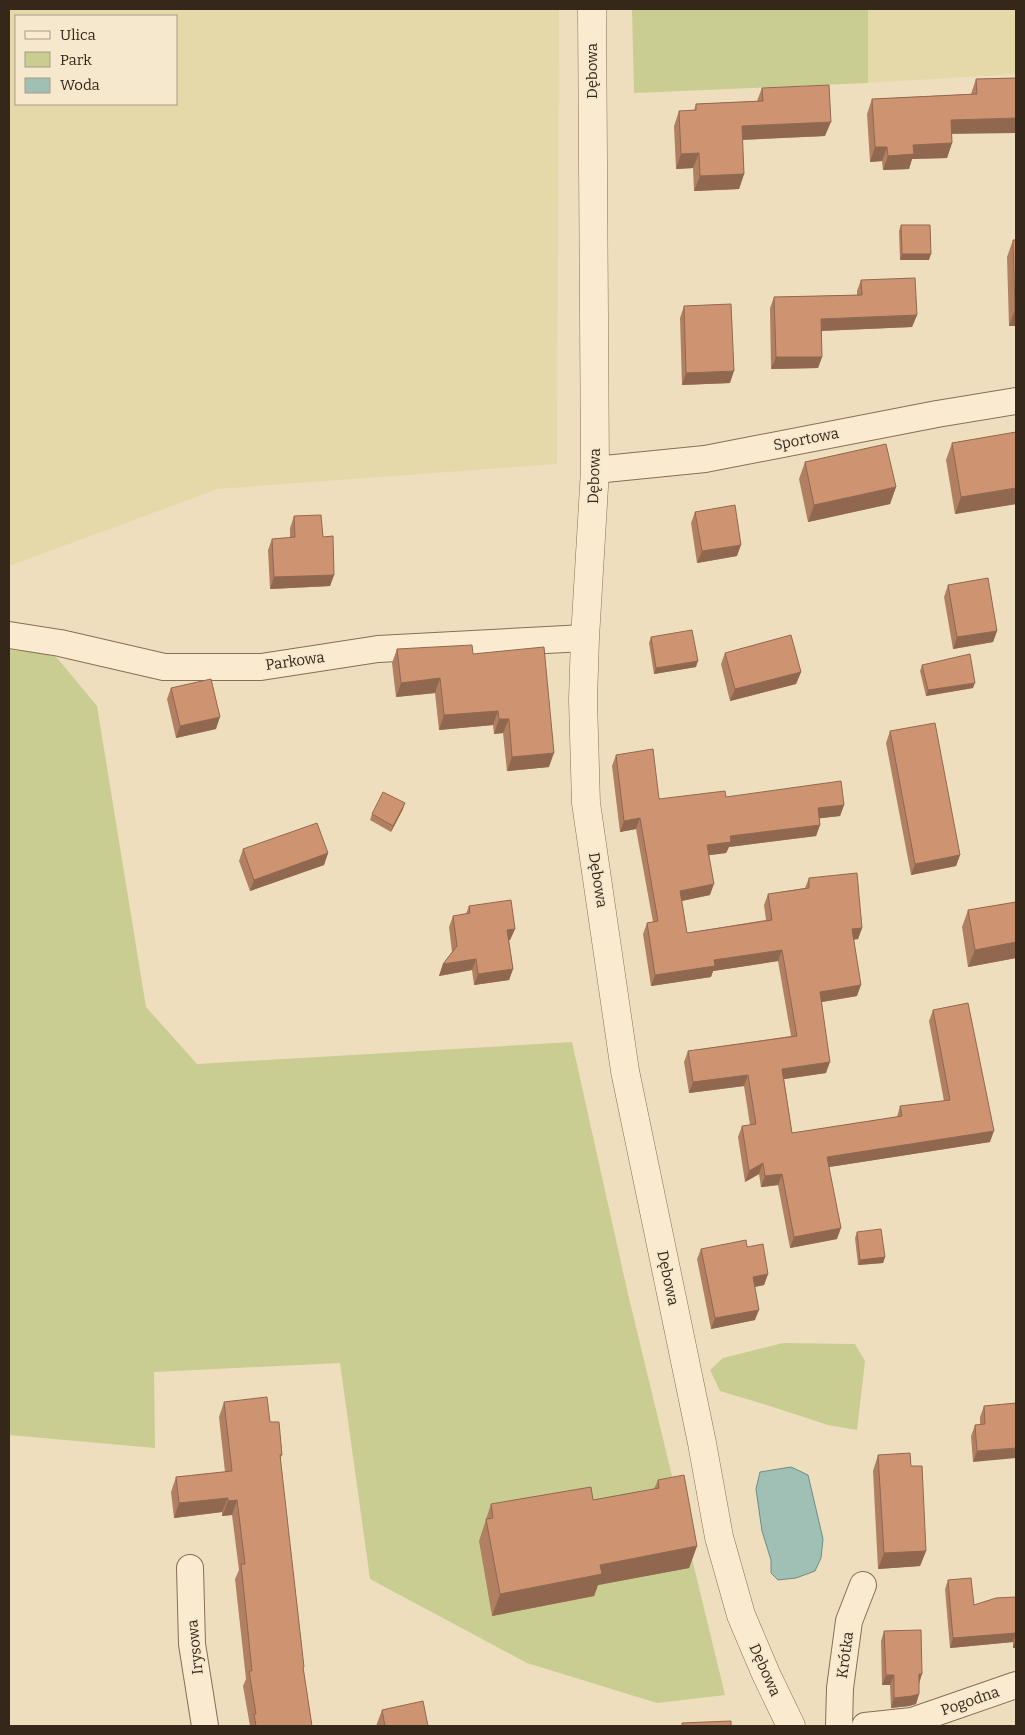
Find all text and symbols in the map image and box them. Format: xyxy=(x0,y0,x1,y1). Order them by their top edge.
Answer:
legend xyxy=(15,15,178,105)
text: Ulica xyxy=(60,26,96,44)
street label: Dębowa xyxy=(583,43,601,99)
text: Park xyxy=(60,51,92,69)
text: Woda xyxy=(60,76,100,94)
street label: Sportowa xyxy=(772,424,840,454)
street label: Dębowa xyxy=(584,448,604,504)
street label: Parkowa xyxy=(264,648,326,674)
street label: Dębowa xyxy=(585,851,611,909)
street label: Dębowa xyxy=(653,1249,683,1307)
street label: Irysowa xyxy=(183,1619,207,1675)
street label: Krótka xyxy=(833,1631,857,1679)
street label: Dębowa xyxy=(745,1641,785,1699)
street label: Pogodna xyxy=(938,1683,1002,1719)

